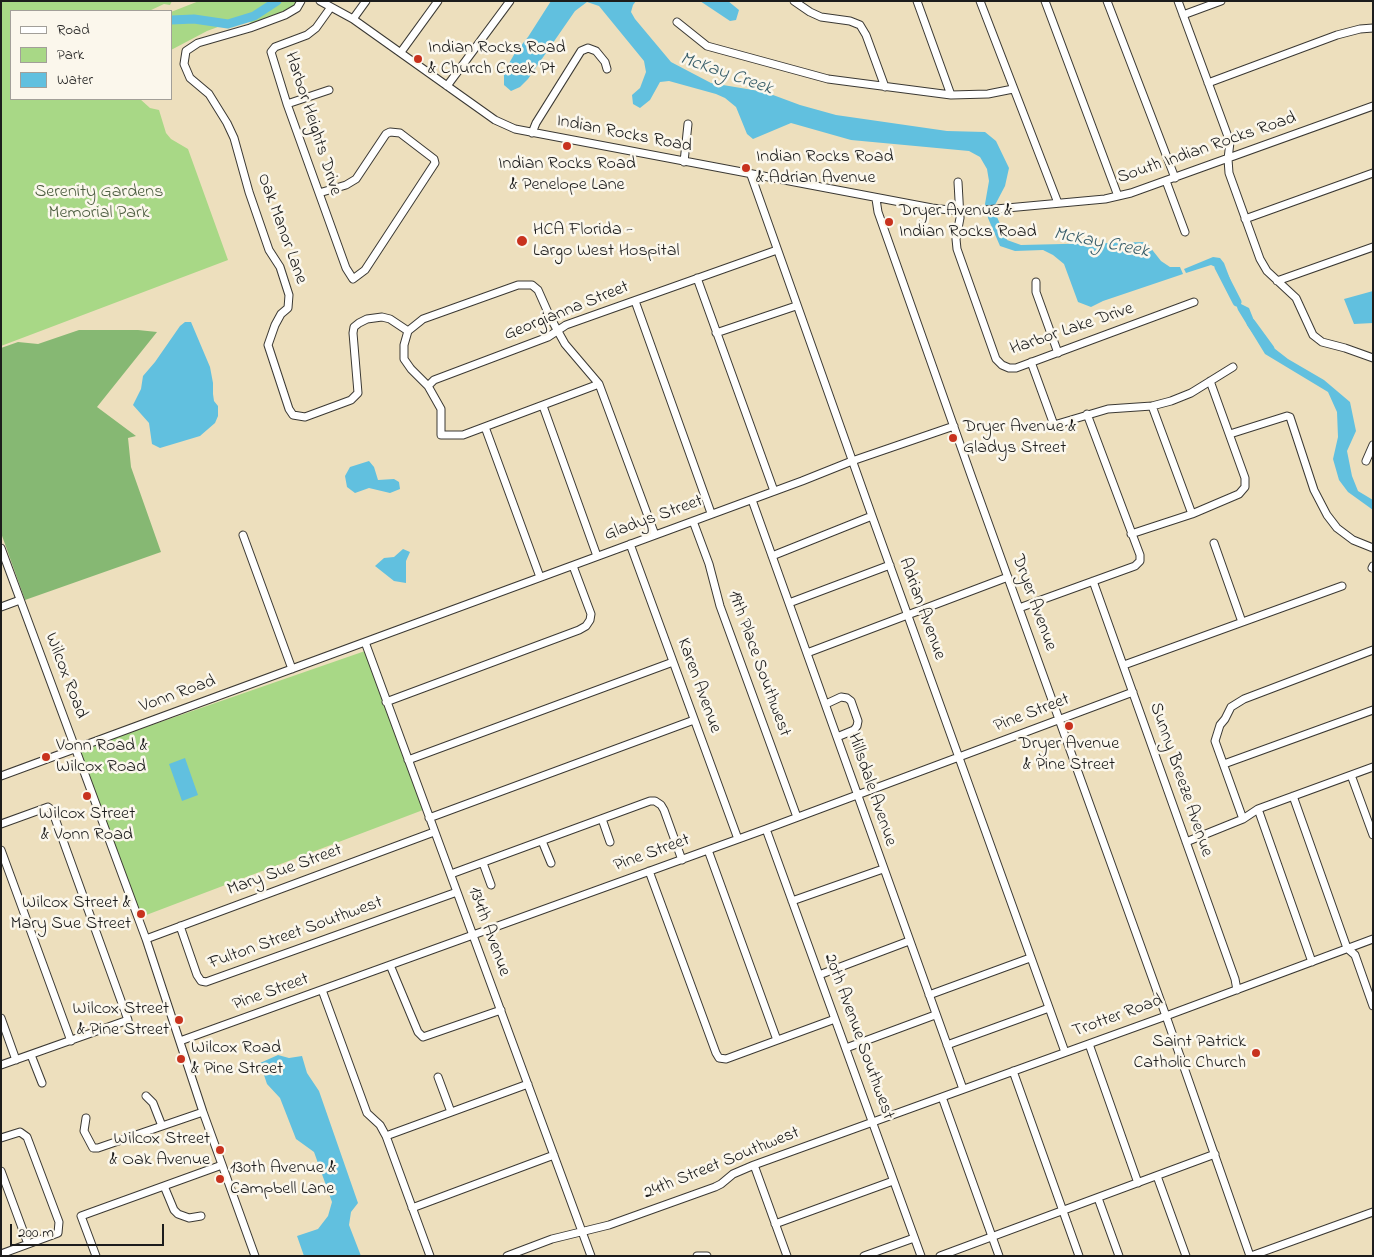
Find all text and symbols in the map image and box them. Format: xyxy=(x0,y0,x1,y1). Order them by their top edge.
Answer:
legend xyxy=(10,10,172,100)
text: Road xyxy=(57,19,90,41)
place label: Indian Rocks Road & Church Creek Pt xyxy=(428,38,566,80)
text: Park xyxy=(57,44,84,66)
street label: Harbor Heights Drive xyxy=(279,49,345,199)
water label: McKay Creek xyxy=(677,49,775,101)
marker: Indian Rocks Road & Church Creek Pt xyxy=(412,53,424,65)
text: Water xyxy=(57,69,93,91)
street label: South Indian Rocks Road xyxy=(1115,108,1299,190)
street label: Indian Rocks Road xyxy=(554,111,694,159)
marker: Indian Rocks Road & Penelope Lane xyxy=(561,140,573,152)
place label: Indian Rocks Road & Adrian Avenue xyxy=(756,147,894,190)
place label: Indian Rocks Road & Penelope Lane xyxy=(498,154,636,196)
marker: Indian Rocks Road & Adrian Avenue xyxy=(740,162,752,174)
street label: Oak Manor Lane xyxy=(251,171,311,287)
park label: Serenity Gardens Memorial Park xyxy=(35,182,163,224)
place label: Dryer Avenue & Indian Rocks Road xyxy=(899,201,1037,243)
marker: Dryer Avenue & Indian Rocks Road xyxy=(883,216,895,228)
place label: HCA Florida - Largo West Hospital xyxy=(533,220,679,262)
water label: McKay Creek xyxy=(1051,224,1151,264)
marker: HCA Florida - Largo West Hospital xyxy=(515,234,529,248)
street label: Georgianna Street xyxy=(501,277,633,347)
street label: Harbor Lake Drive xyxy=(1007,299,1137,361)
place label: Dryer Avenue & Gladys Street xyxy=(963,417,1076,459)
marker: Dryer Avenue & Gladys Street xyxy=(947,432,959,444)
street label: Gladys Street xyxy=(602,491,706,547)
street label: Dryer Avenue xyxy=(1006,552,1060,654)
street label: Adrian Avenue xyxy=(893,555,949,663)
street label: 19th Place Southwest xyxy=(722,588,794,740)
street label: Wilcox Road xyxy=(39,630,91,722)
street label: Karen Avenue xyxy=(671,636,725,736)
street label: Vonn Road xyxy=(137,671,219,719)
street label: Pine Street xyxy=(991,690,1073,738)
street label: Sunny Breeze Avenue xyxy=(1143,700,1217,860)
marker: Dryer Avenue & Pine Street xyxy=(1063,720,1075,732)
street label: Hillsdale Avenue xyxy=(842,731,900,849)
place label: Dryer Avenue & Pine Street xyxy=(1019,734,1119,776)
place label: Vonn Road & Wilcox Road xyxy=(56,736,148,779)
marker: Vonn Road & Wilcox Road xyxy=(40,751,52,763)
marker: Wilcox Street & Vonn Road xyxy=(81,790,93,802)
place label: Wilcox Street & Vonn Road xyxy=(39,804,135,846)
street label: Pine Street xyxy=(611,830,693,878)
street label: Mary Sue Street xyxy=(225,840,345,902)
street label: 134th Avenue xyxy=(462,884,514,980)
place label: Wilcox Street & Mary Sue Street xyxy=(11,893,131,936)
street label: Fulton Street Southwest xyxy=(206,893,386,975)
marker: Wilcox Street & Mary Sue Street xyxy=(135,908,147,920)
street label: 20th Avenue Southwest xyxy=(818,951,898,1123)
street label: Pine Street xyxy=(230,969,312,1017)
street label: Trotter Road xyxy=(1070,991,1166,1043)
place label: Wilcox Street & Pine Street xyxy=(73,999,169,1042)
marker: Wilcox Street & Pine Street xyxy=(173,1014,185,1026)
place label: Saint Patrick Catholic Church xyxy=(1133,1032,1246,1074)
place label: Wilcox Road & Pine Street xyxy=(191,1038,283,1080)
marker: Saint Patrick Catholic Church xyxy=(1250,1047,1262,1059)
marker: Wilcox Road & Pine Street xyxy=(175,1053,187,1065)
street label: 24th Street Southwest xyxy=(641,1123,803,1205)
place label: Wilcox Street & Oak Avenue xyxy=(110,1129,210,1172)
marker: Wilcox Street & Oak Avenue xyxy=(214,1144,226,1156)
place label: 130th Avenue & Campbell Lane xyxy=(230,1158,337,1200)
marker: 130th Avenue & Campbell Lane xyxy=(214,1173,226,1185)
scale bar xyxy=(12,1214,166,1246)
text: 200 m xyxy=(18,1222,54,1244)

